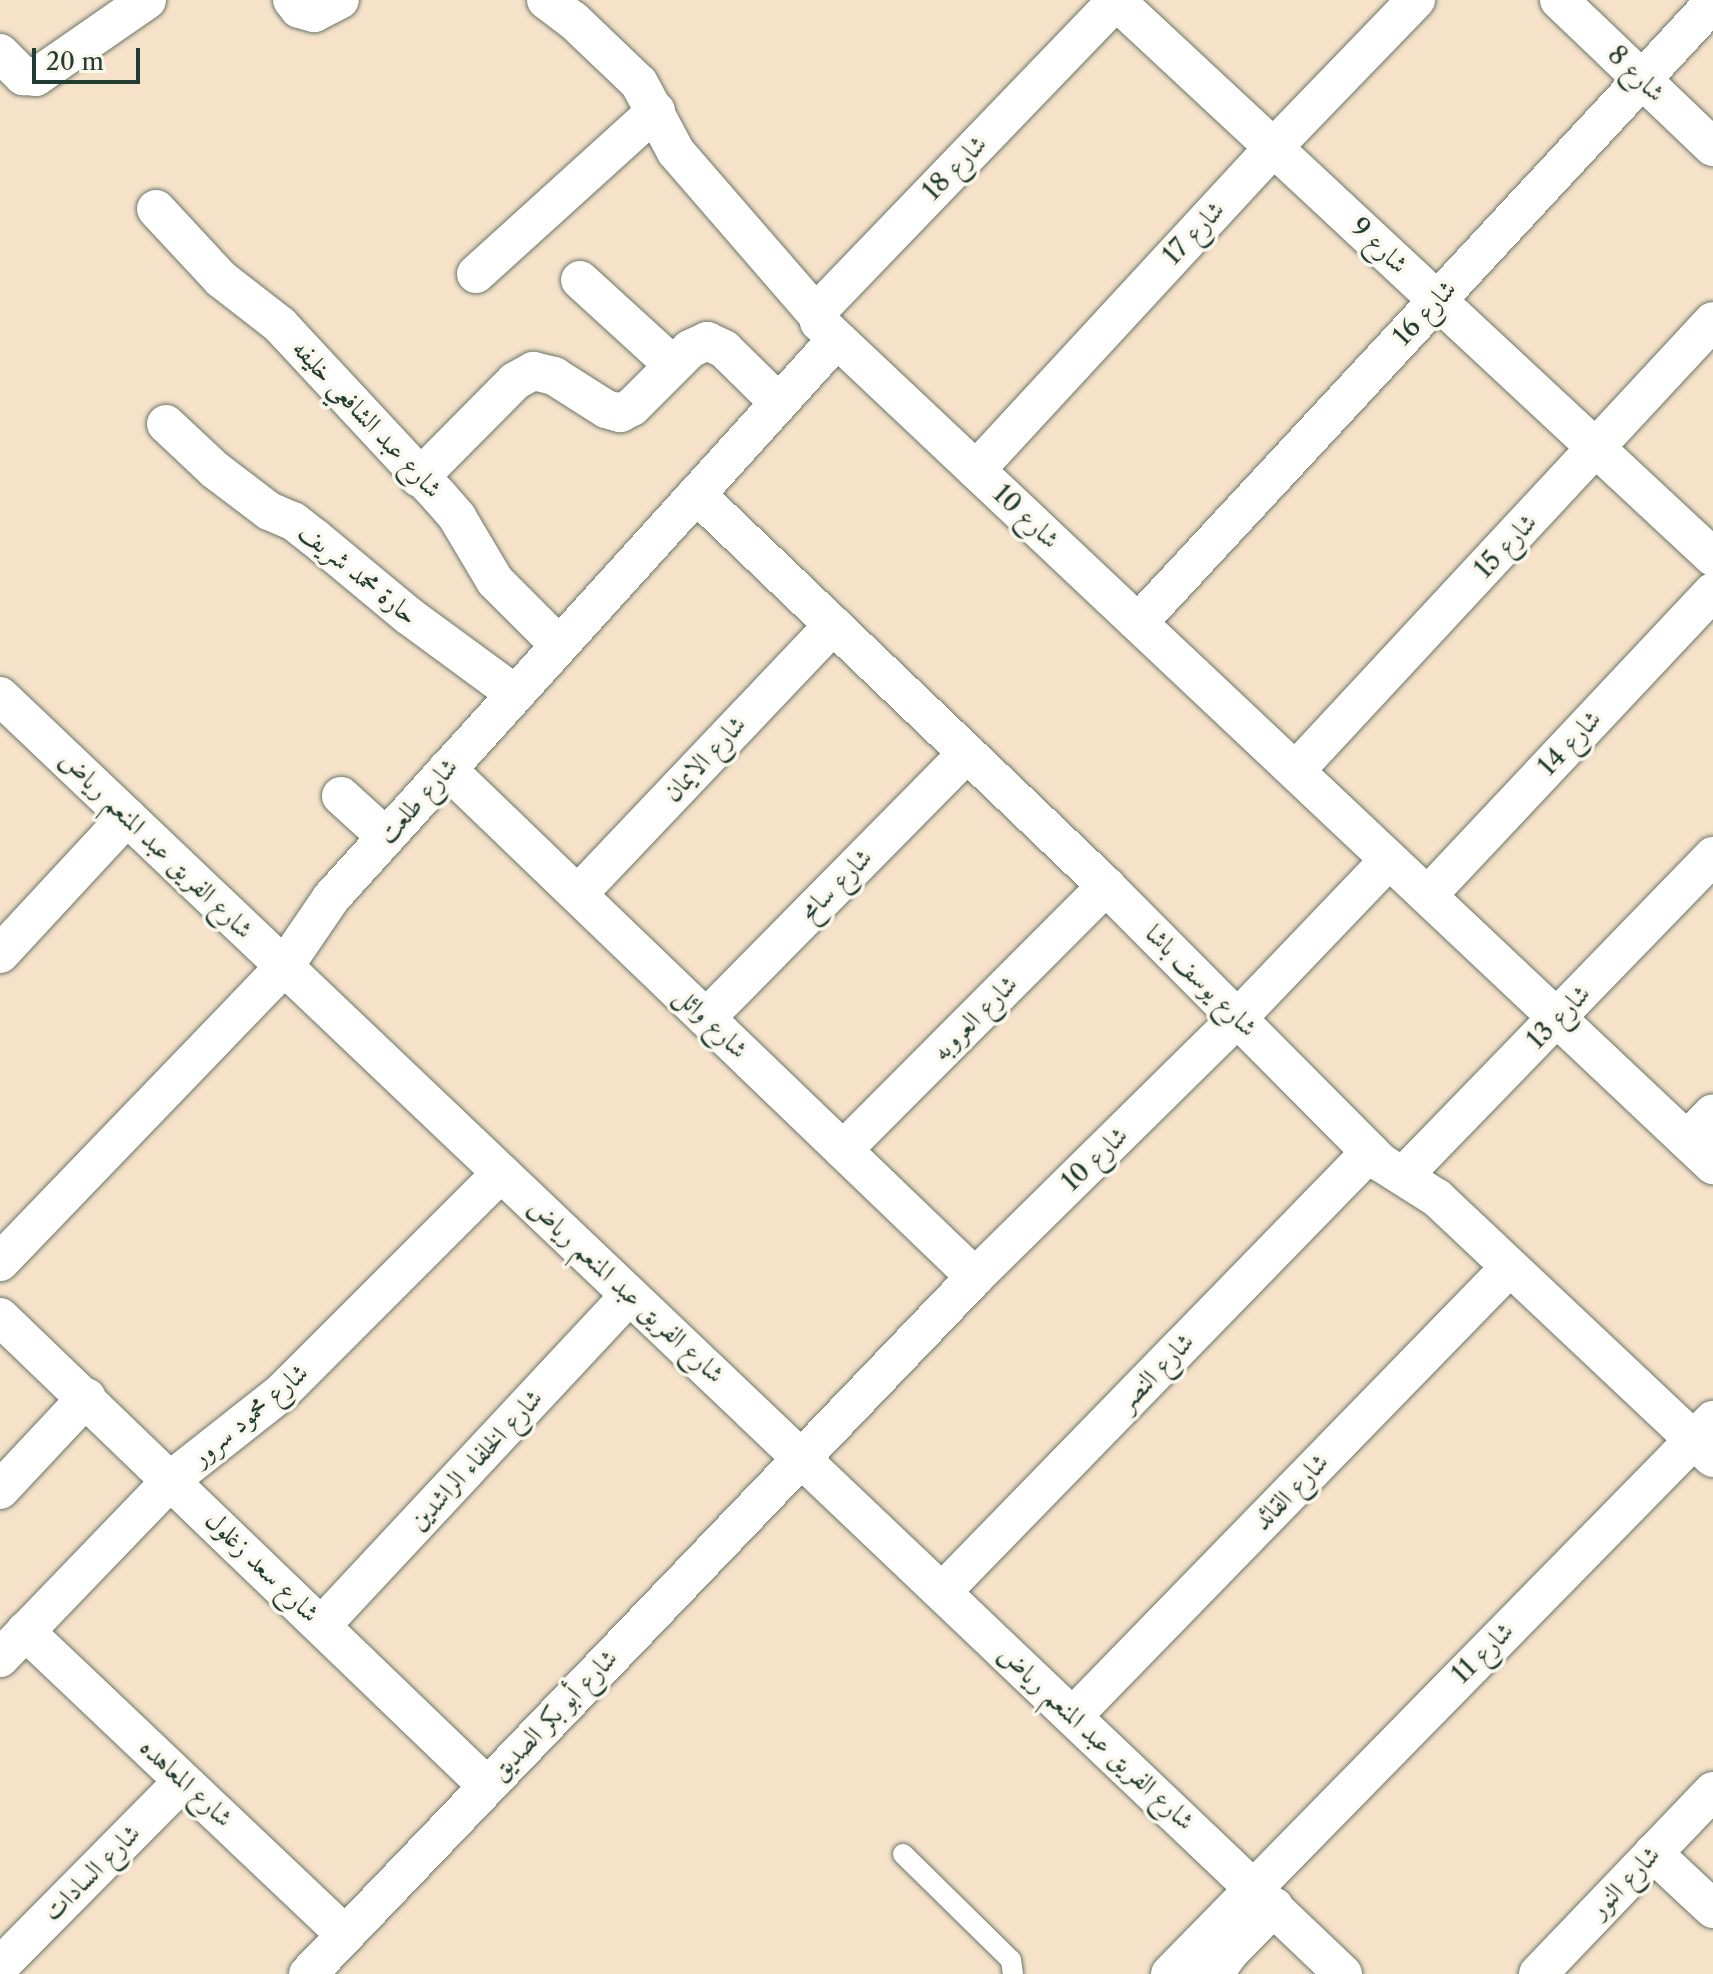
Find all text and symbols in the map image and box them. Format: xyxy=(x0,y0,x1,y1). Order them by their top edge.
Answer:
scale bar xyxy=(36,32,144,82)
street label: شارع 8 xyxy=(1601,39,1671,109)
text: 20 m xyxy=(46,47,104,76)
street label: شارع 18 xyxy=(917,129,993,207)
street label: شارع 17 xyxy=(1157,195,1231,271)
street label: شارع 9 xyxy=(1344,212,1414,280)
street label: شارع 16 xyxy=(1387,274,1463,352)
street label: شارع عبد الشافعي خليفه xyxy=(286,333,448,505)
street label: شارع 10 xyxy=(986,478,1066,556)
street label: شارع 15 xyxy=(1468,507,1544,585)
street label: حارة محمد شريف xyxy=(292,516,424,632)
street label: شارع 14 xyxy=(1532,704,1608,782)
street label: شارع الايمان xyxy=(657,709,753,809)
street label: شارع الفريق عبد المنعم رياض xyxy=(53,745,259,945)
street label: شارع طلعت xyxy=(371,752,465,850)
street label: شارع سامح xyxy=(793,842,879,928)
street label: شارع يوسف باشا xyxy=(1139,919,1263,1043)
street label: شارع العروبه xyxy=(926,969,1024,1067)
street label: شارع 13 xyxy=(1521,978,1597,1056)
street label: شارع وائل xyxy=(668,981,754,1065)
street label: شارع 10 xyxy=(1056,1120,1134,1198)
street label: شارع الفريق عبد المنعم رياض xyxy=(521,1192,731,1390)
street label: شارع النصر xyxy=(1111,1327,1201,1417)
street label: شارع محمود سرور xyxy=(185,1357,315,1473)
street label: شارع الخلفاء الراشدين xyxy=(403,1383,549,1537)
street label: شارع القائد xyxy=(1247,1447,1335,1537)
street label: شارع سعد زغلول xyxy=(198,1505,326,1629)
street label: شارع 11 xyxy=(1446,1616,1520,1690)
street label: شارع الفريق عبد المنعم رياض xyxy=(991,1639,1201,1837)
street label: شارع أبو بكر الصديق xyxy=(484,1643,624,1787)
street label: شارع المعاهده xyxy=(133,1732,239,1834)
street label: شارع السادات xyxy=(37,1818,147,1928)
street label: شارع النور xyxy=(1583,1840,1667,1924)

